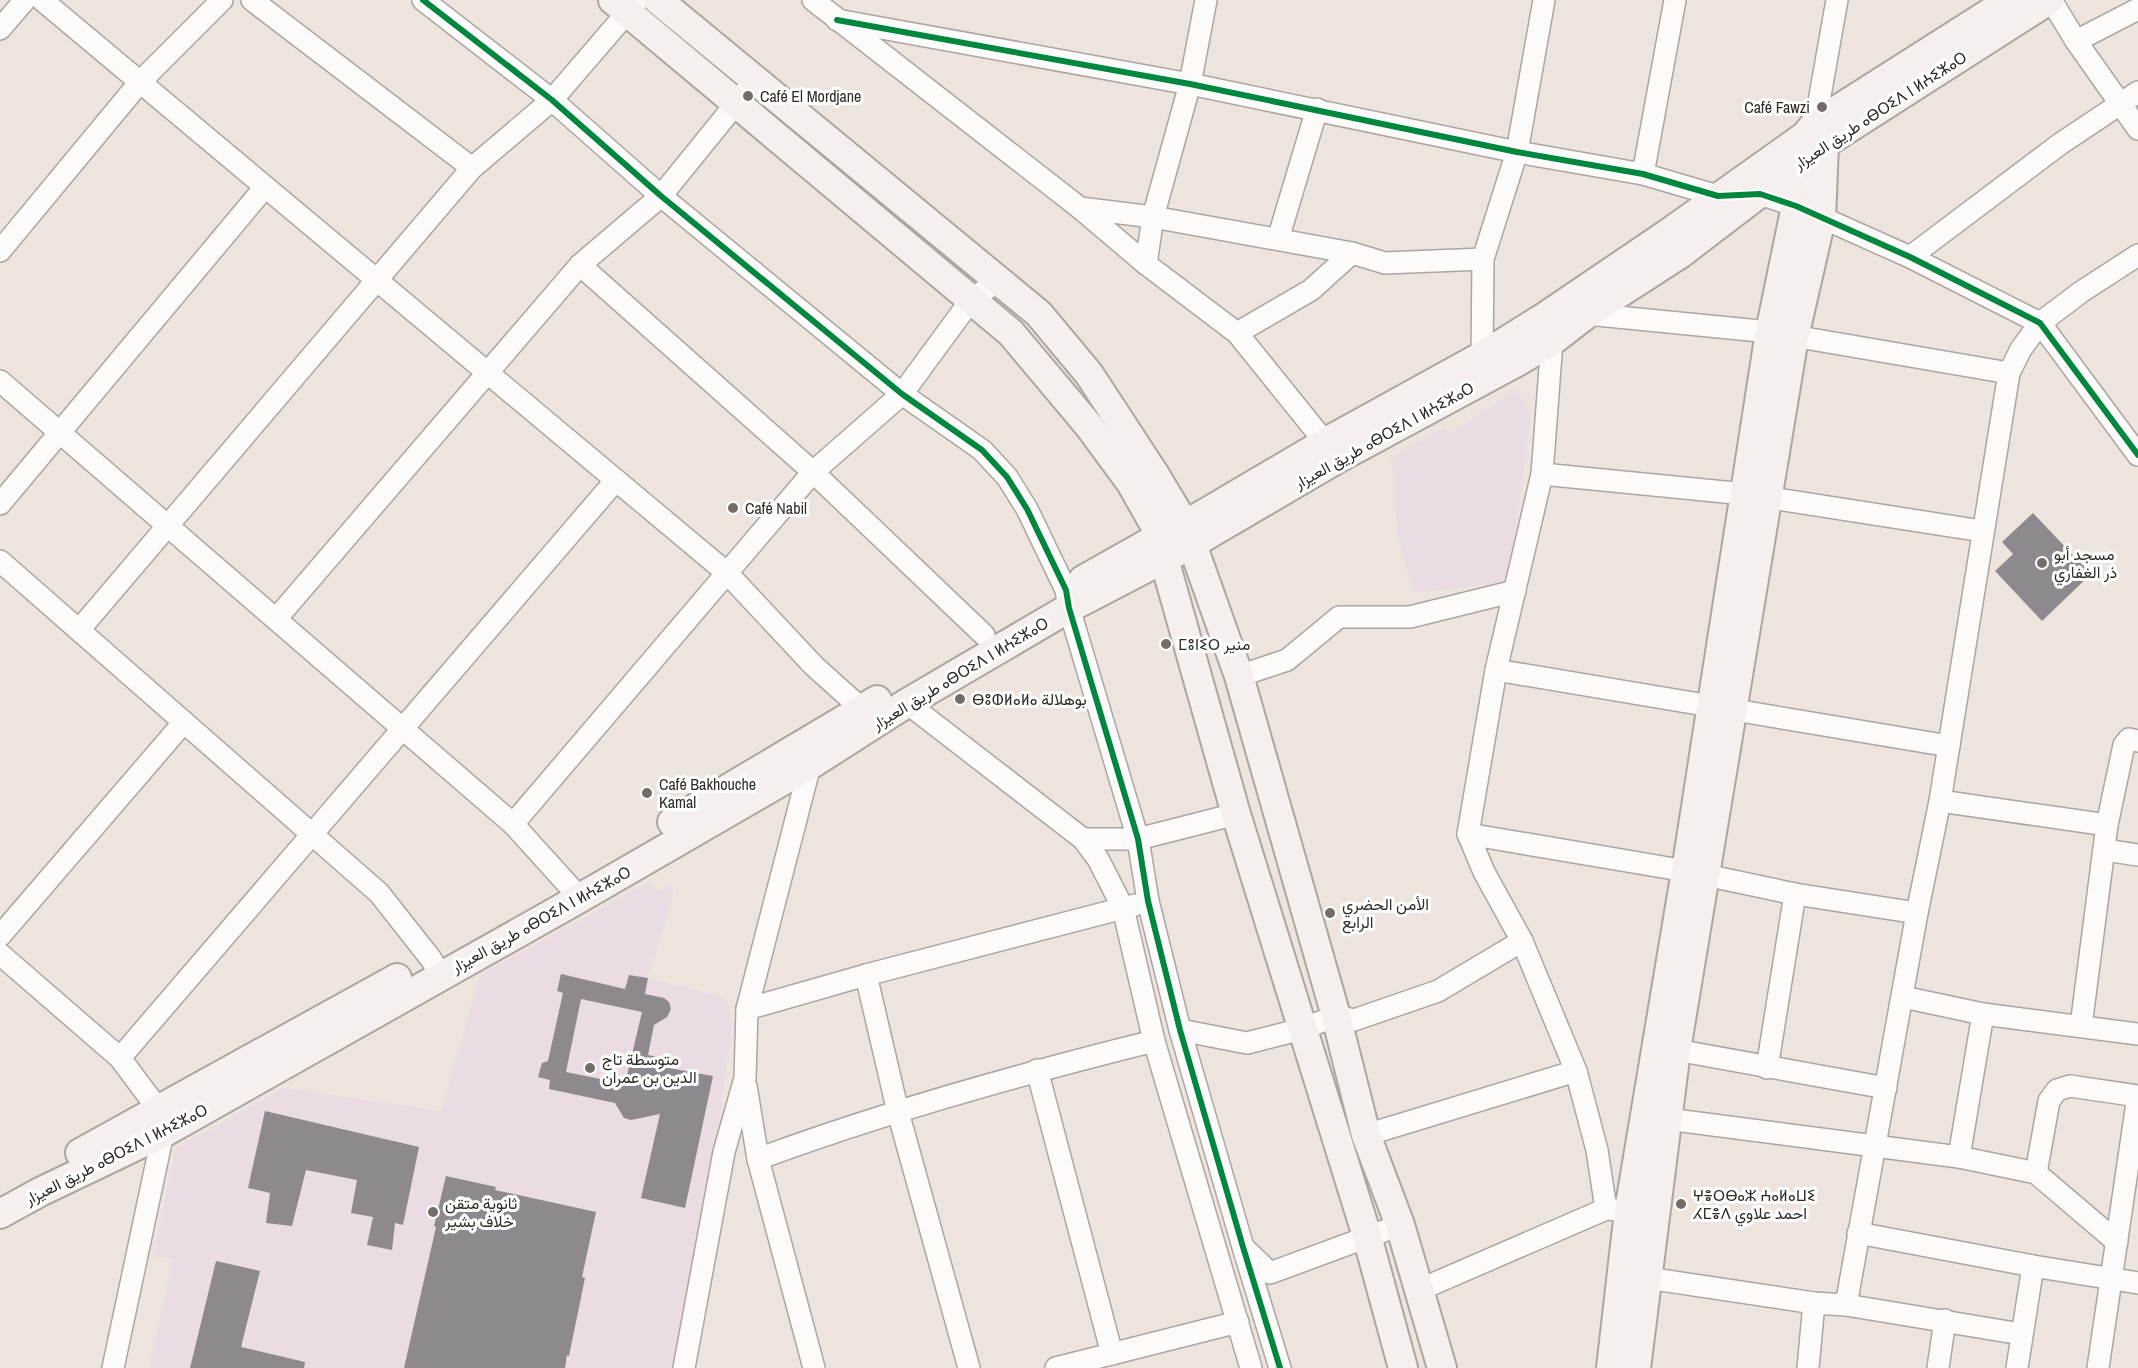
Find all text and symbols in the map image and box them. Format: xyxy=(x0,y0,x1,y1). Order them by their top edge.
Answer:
street label: طريق العيزار ⴰⴱⵔⵉⴷ ⵏ ⵍⵄⵉⵣⴰⵔ xyxy=(1788,46,1971,175)
place label: Café El Mordjane xyxy=(760,85,861,107)
marker: Café El Mordjane xyxy=(741,89,755,103)
place label: Café Fawzi xyxy=(1744,96,1810,118)
marker: Café Fawzi xyxy=(1815,100,1829,114)
street label: طريق العيزار ⴰⴱⵔⵉⴷ ⵏ ⵍⵄⵉⵣⴰⵔ xyxy=(1289,376,1478,494)
place label: Café Nabil xyxy=(745,497,807,519)
marker: Café Nabil xyxy=(726,501,740,515)
place label: مسجد أبو ذر الغفاري xyxy=(2054,543,2117,586)
marker: مسجد أبو ذر الغفاري xyxy=(2035,556,2049,570)
street label: طريق العيزار ⴰⴱⵔⵉⴷ ⵏ ⵍⵄⵉⵣⴰⵔ xyxy=(867,611,1053,735)
place label: ⵎⵓⵏⵉⵔ منير xyxy=(1178,633,1250,655)
marker: ⵎⵓⵏⵉⵔ منير xyxy=(1159,637,1173,651)
place label: ⴱⵓⵀⵍⴰⵍⴰ بوهلالة xyxy=(972,688,1087,710)
marker: ⴱⵓⵀⵍⴰⵍⴰ بوهلالة xyxy=(953,692,967,706)
place label: Café Bakhouche Kamal xyxy=(659,773,756,813)
marker: Café Bakhouche Kamal xyxy=(640,786,654,800)
street label: طريق العيزار ⴰⴱⵔⵉⴷ ⵏ ⵍⵄⵉⵣⴰⵔ xyxy=(446,860,635,978)
place label: الأمن الحضري الرابع xyxy=(1342,893,1429,934)
marker: الأمن الحضري الرابع xyxy=(1323,906,1337,920)
place label: متوسطة تاج الدين بن عمران xyxy=(602,1048,697,1088)
marker: متوسطة تاج الدين بن عمران xyxy=(583,1061,597,1075)
street label: طريق العيزار ⴰⴱⵔⵉⴷ ⵏ ⵍⵄⵉⵣⴰⵔ xyxy=(20,1098,211,1210)
place label: ⵖⴻⵔⴱⴰⵣ ⵄⴰⵍⴰⵡⵉ ⵃⵎⴻⴷ احمد علاوي xyxy=(1693,1184,1815,1227)
place label: ثانوية متقن خلاف بشير xyxy=(444,1192,517,1232)
marker: ⵖⴻⵔⴱⴰⵣ ⵄⴰⵍⴰⵡⵉ ⵃⵎⴻⴷ احمد علاوي xyxy=(1674,1197,1688,1211)
marker: ثانوية متقن خلاف بشير xyxy=(426,1205,440,1219)

